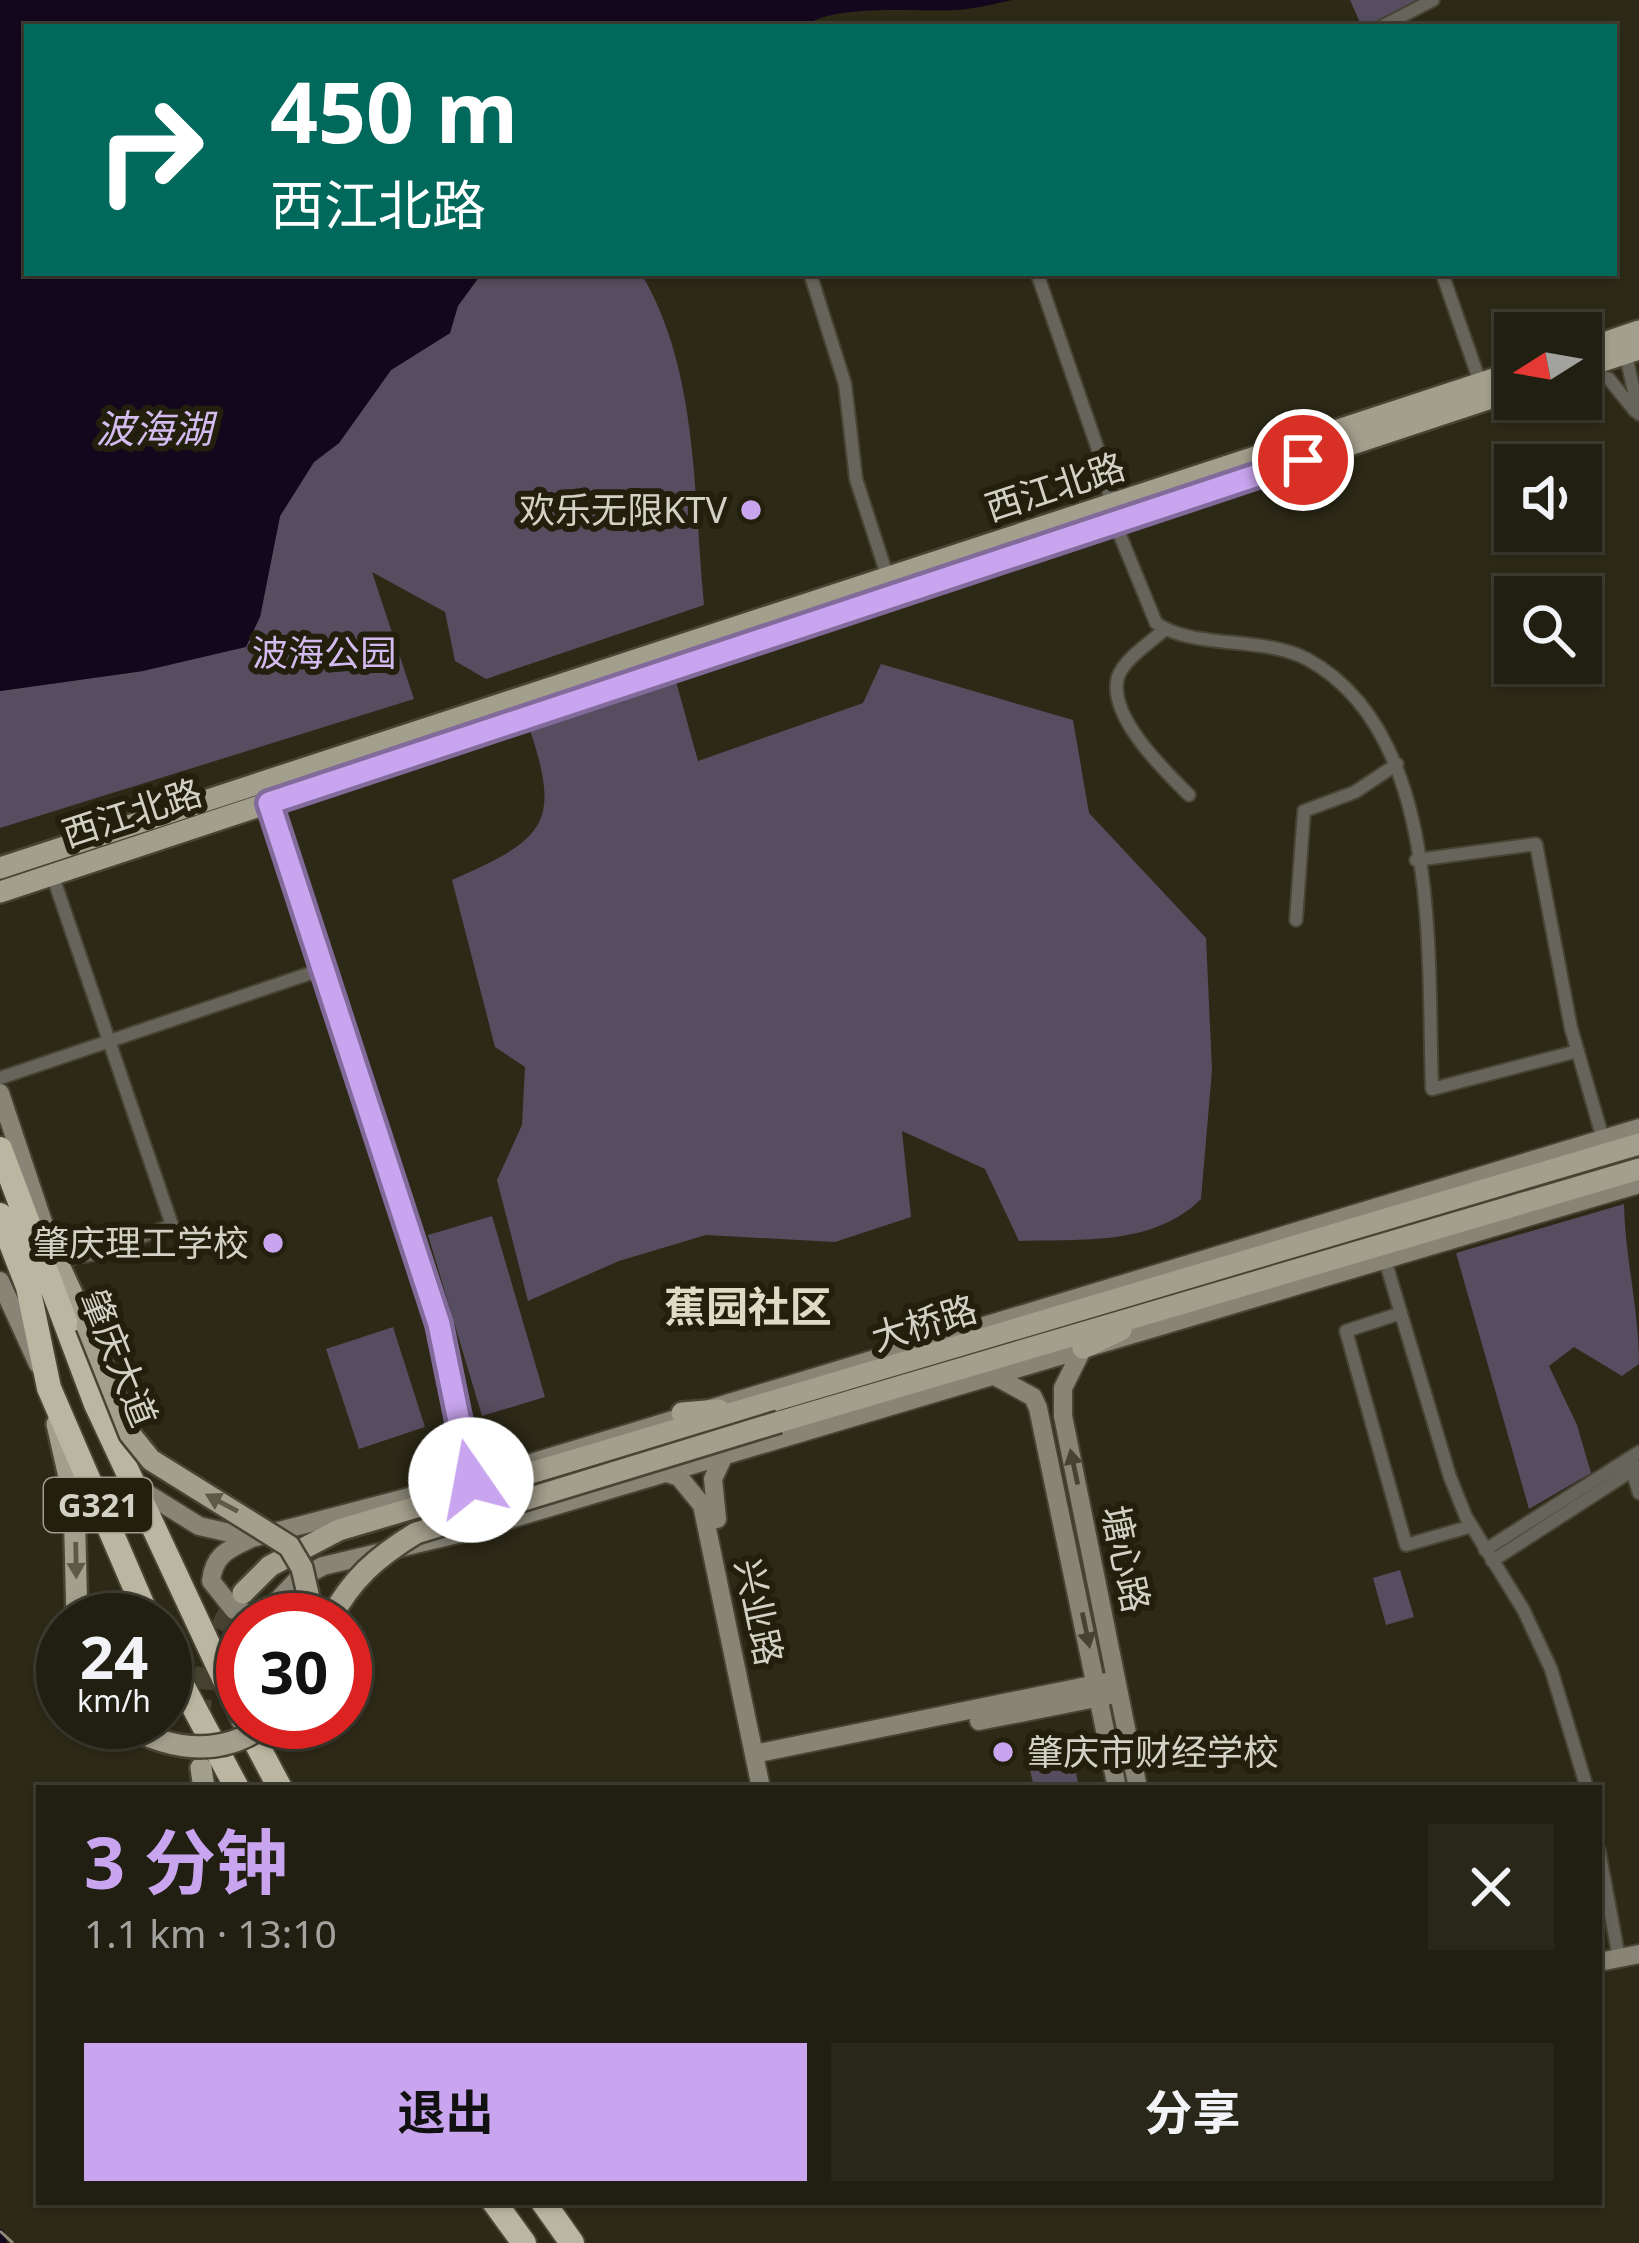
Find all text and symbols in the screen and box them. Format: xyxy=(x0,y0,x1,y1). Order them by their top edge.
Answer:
text: 450 m xyxy=(270,53,518,168)
icon: right xyxy=(72,72,228,228)
text: 西江北路 xyxy=(270,167,486,241)
north arrow xyxy=(1494,312,1602,420)
map controls xyxy=(1494,312,1602,684)
water label: 波海湖 xyxy=(95,401,218,454)
pin xyxy=(1252,409,1354,511)
icon: arrive xyxy=(1270,427,1336,493)
street label: 西江北路 xyxy=(979,441,1131,532)
button: sound xyxy=(1494,444,1602,552)
place label: 欢乐无限KTV xyxy=(519,485,727,534)
marker: 欢乐无限KTV xyxy=(738,497,764,523)
button: search xyxy=(1494,576,1602,684)
park label: 波海公园 xyxy=(252,628,396,677)
street label: 西江北路 xyxy=(56,767,208,858)
place label: 肇庆理工学校 xyxy=(33,1218,249,1267)
marker: 肇庆理工学校 xyxy=(260,1230,286,1256)
district label: 蕉园社区 xyxy=(664,1277,832,1334)
street label: 肇庆大道 xyxy=(70,1282,169,1434)
street label: 大桥路 xyxy=(865,1283,983,1362)
position arrow xyxy=(408,1417,534,1543)
one-way arrow xyxy=(1063,1448,1082,1486)
road number: G321 xyxy=(44,1478,152,1532)
one-way arrow xyxy=(205,1493,240,1514)
street label: 塘心路 xyxy=(1091,1501,1162,1617)
one-way arrow xyxy=(66,1542,85,1580)
street label: 兴业路 xyxy=(724,1554,795,1670)
speed limit sign: 30 xyxy=(216,1593,372,1749)
one-way arrow xyxy=(1078,1611,1097,1649)
text: 24 xyxy=(80,1615,148,1697)
text: km/h xyxy=(77,1680,151,1721)
place label: 肇庆市财经学校 xyxy=(1027,1727,1279,1776)
marker: 肇庆市财经学校 xyxy=(990,1739,1016,1765)
text: 3 分钟 xyxy=(84,1812,288,1910)
button: close xyxy=(1428,1824,1554,1950)
text: 1.1 km · 13:10 xyxy=(84,1906,337,1959)
button: 退出 xyxy=(84,2043,807,2181)
button: 分享 xyxy=(831,2043,1554,2181)

